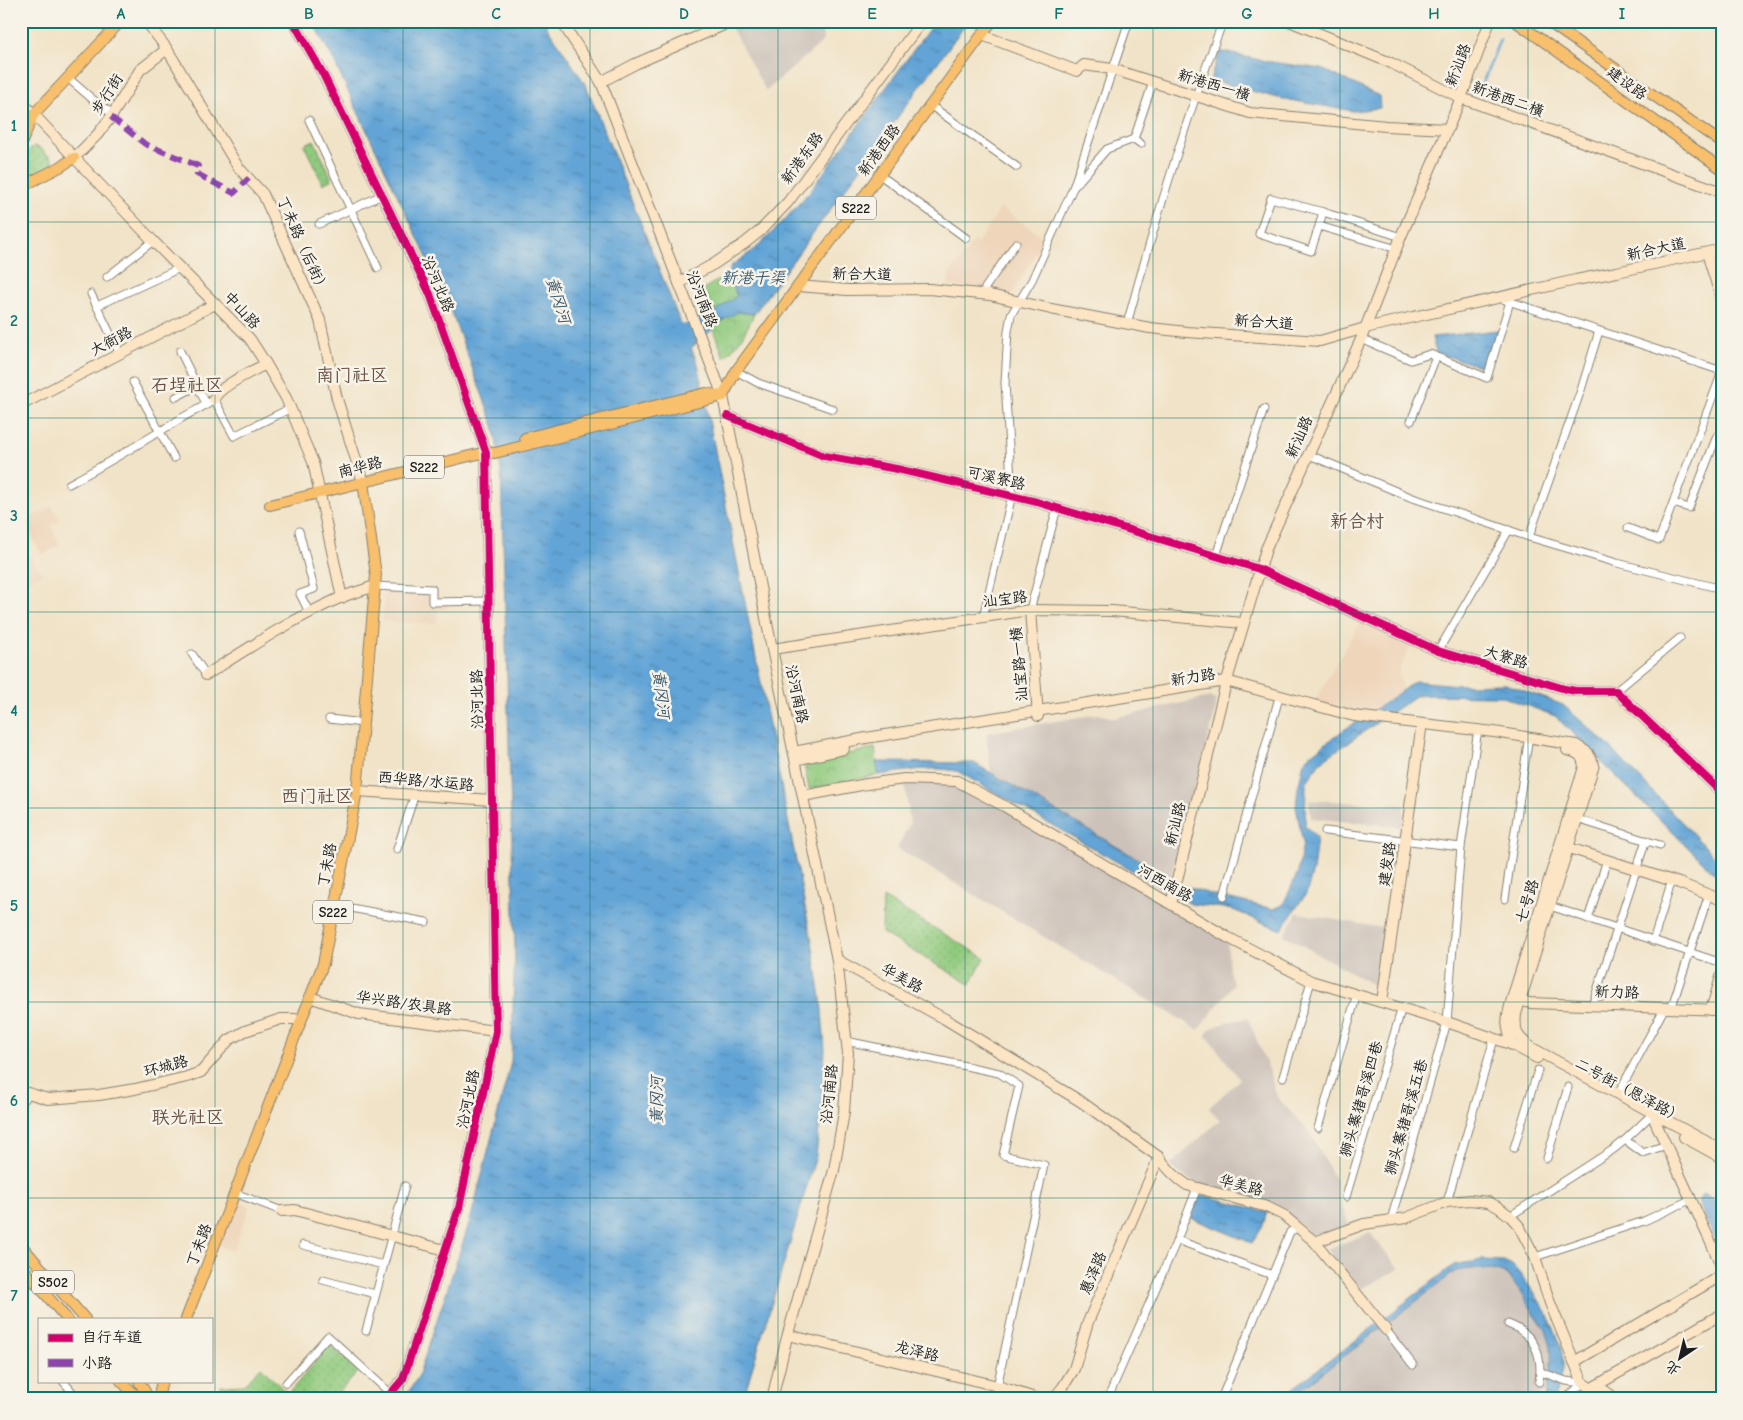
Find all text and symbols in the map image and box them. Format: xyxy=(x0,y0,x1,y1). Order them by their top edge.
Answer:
text: A xyxy=(117,5,126,23)
text: B xyxy=(304,5,314,23)
text: C xyxy=(491,5,501,23)
text: D xyxy=(679,5,689,23)
text: E xyxy=(867,5,877,23)
text: F xyxy=(1054,5,1064,23)
text: G xyxy=(1241,5,1253,23)
text: H xyxy=(1428,5,1440,23)
text: I xyxy=(1619,5,1625,23)
street label: 新汕路 xyxy=(1442,41,1474,89)
street label: 建设路 xyxy=(1604,62,1650,104)
street label: 新港西一横 xyxy=(1175,65,1253,105)
street label: 步行街 xyxy=(87,70,127,118)
street label: 新港西二横 xyxy=(1470,78,1546,120)
text: 1 xyxy=(11,117,17,135)
street label: 新港西路 xyxy=(854,120,904,180)
street label: 新港东路 xyxy=(777,128,827,188)
street label: 丁未路（后街） xyxy=(273,193,333,297)
road number: S222 xyxy=(836,197,876,220)
street label: 新合大道 xyxy=(1625,234,1687,264)
street label: 沿河北路 xyxy=(418,253,458,315)
street label: 新合大道 xyxy=(832,264,892,284)
street label: 沿河南路 xyxy=(683,268,721,330)
water label: 新港干渠 xyxy=(721,269,787,287)
water label: 黄冈河 xyxy=(542,275,575,329)
street label: 中山路 xyxy=(220,287,264,333)
street label: 新合大道 xyxy=(1233,311,1295,333)
text: 2 xyxy=(10,312,18,330)
street label: 大衙路 xyxy=(87,322,135,360)
district label: 南门社区 xyxy=(316,365,388,386)
district label: 石埕社区 xyxy=(151,375,223,396)
street label: 新汕路 xyxy=(1282,413,1316,461)
street label: 南华路 xyxy=(336,453,384,481)
road number: S222 xyxy=(404,456,444,478)
street label: 可溪寮路 xyxy=(965,462,1027,494)
text: 3 xyxy=(10,507,18,525)
district label: 新合村 xyxy=(1330,511,1384,532)
street label: 汕宝路 xyxy=(982,587,1028,611)
street label: 汕宝路一横 xyxy=(1007,626,1031,702)
street label: 大寮路 xyxy=(1482,642,1530,672)
street label: 沿河南路 xyxy=(782,663,812,725)
street label: 新力路 xyxy=(1169,665,1217,689)
street label: 沿河北路 xyxy=(467,669,487,729)
water label: 黄冈河 xyxy=(649,669,673,722)
text: 4 xyxy=(10,702,18,720)
street label: 西华路/水运路 xyxy=(377,768,475,794)
district label: 西门社区 xyxy=(281,786,353,807)
street label: 新汕路 xyxy=(1161,800,1189,848)
street label: 建发路 xyxy=(1375,840,1399,888)
street label: 丁未路 xyxy=(314,841,340,889)
street label: 河西南路 xyxy=(1135,860,1195,906)
street label: 七号路 xyxy=(1511,877,1543,925)
text: 5 xyxy=(10,897,18,915)
road number: S222 xyxy=(313,900,353,924)
street label: 华美路 xyxy=(878,959,926,997)
street label: 新力路 xyxy=(1594,982,1640,1002)
street label: 华兴路/农具路 xyxy=(355,987,453,1019)
street label: 狮头寨猪哥溪四巷 xyxy=(1336,1039,1386,1159)
street label: 环城路 xyxy=(142,1051,190,1081)
street label: 二号街（恩泽路) xyxy=(1572,1054,1678,1122)
street label: 狮头寨猪哥溪五巷 xyxy=(1381,1057,1431,1177)
street label: 沿河南路 xyxy=(817,1063,841,1125)
street label: 沿河北路 xyxy=(453,1068,483,1130)
water label: 黄冈河 xyxy=(648,1073,666,1124)
text: 6 xyxy=(10,1092,18,1110)
district label: 联光社区 xyxy=(152,1107,224,1128)
street label: 华美路 xyxy=(1217,1170,1265,1200)
street label: 丁未路 xyxy=(183,1221,215,1269)
street label: 惠泽路 xyxy=(1076,1249,1110,1297)
road number: S502 xyxy=(32,1270,74,1294)
text: 7 xyxy=(10,1287,18,1305)
legend xyxy=(38,1318,212,1382)
text: 自行车道 xyxy=(82,1328,142,1346)
north arrow xyxy=(1656,1332,1706,1382)
street label: 龙泽路 xyxy=(893,1337,941,1365)
text: 小路 xyxy=(82,1354,112,1372)
text: 北 xyxy=(1662,1357,1683,1379)

